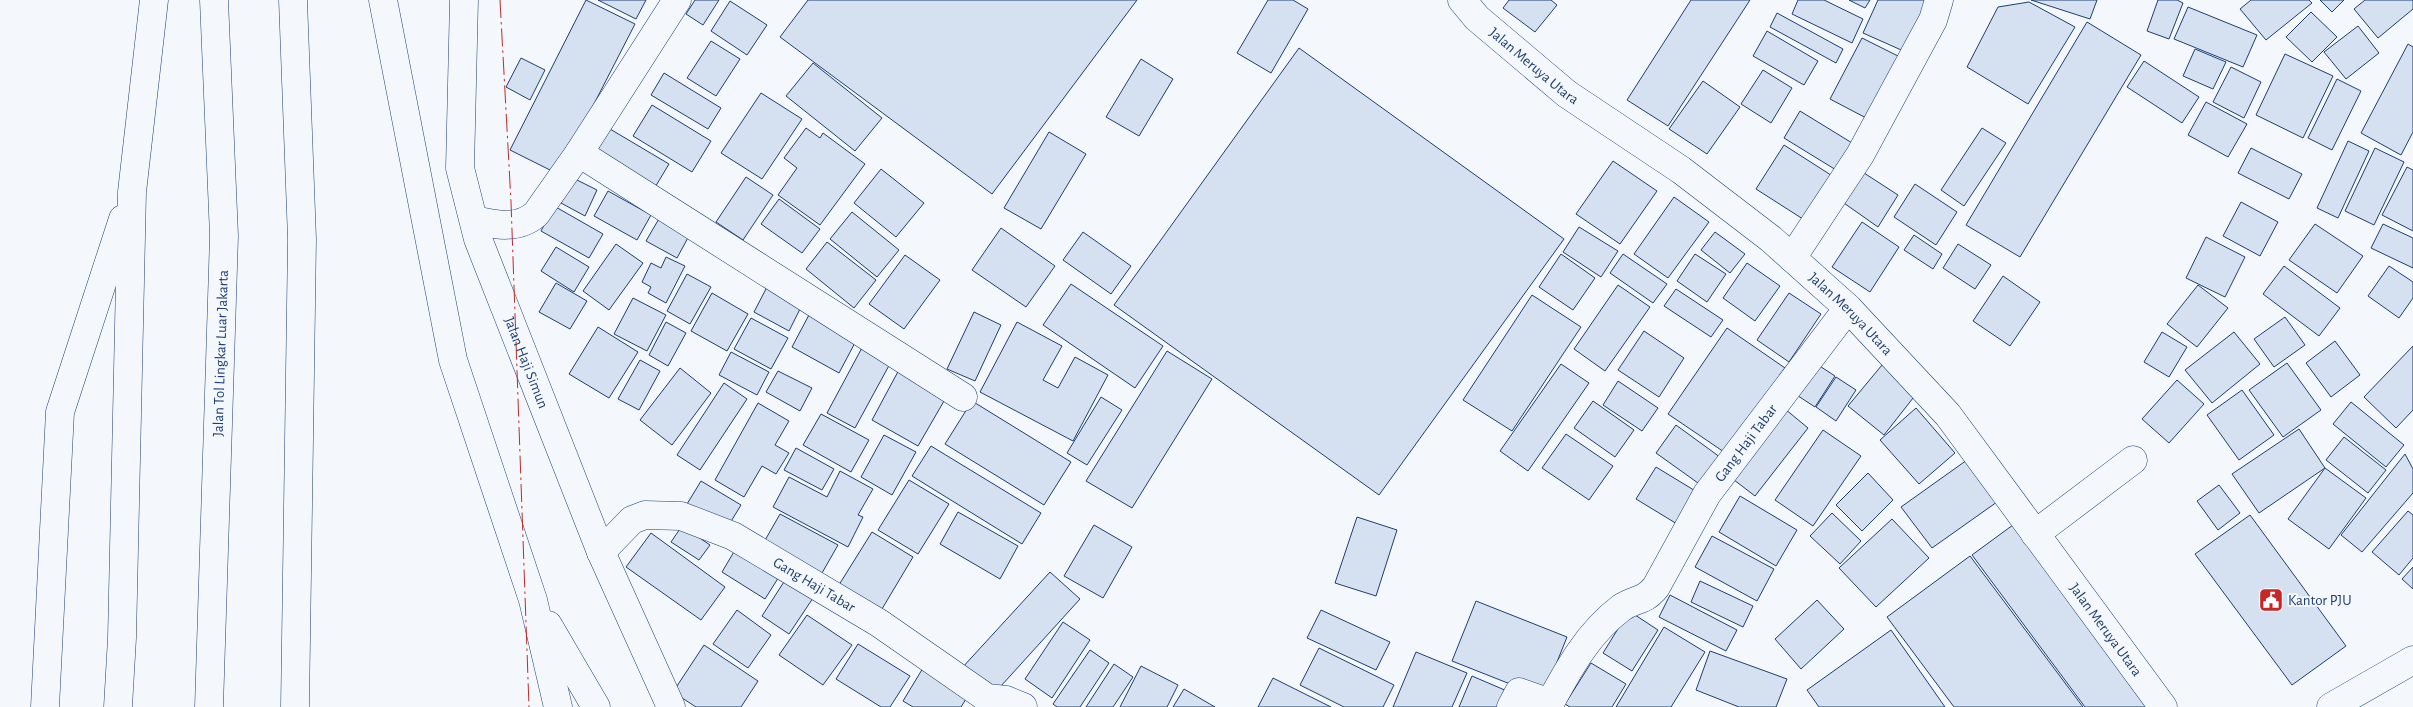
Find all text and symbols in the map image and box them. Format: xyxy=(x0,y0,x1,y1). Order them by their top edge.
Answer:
street label: Jalan Meruya Utara xyxy=(1486,25,1581,108)
street label: Jalan Tol Lingkar Luar Jakarta xyxy=(211,270,231,437)
street label: Jalan Meruya Utara xyxy=(1806,270,1895,358)
street label: Jalan Haji Simun xyxy=(501,315,551,411)
street label: Gang Haji Tabar xyxy=(1712,402,1780,485)
street label: Gang Haji Tabar xyxy=(770,555,858,615)
street label: Jalan Meruya Utara xyxy=(2067,581,2145,679)
public building icon: Kantor PJU xyxy=(2258,587,2284,613)
place label: Kantor PJU xyxy=(2288,593,2352,608)

